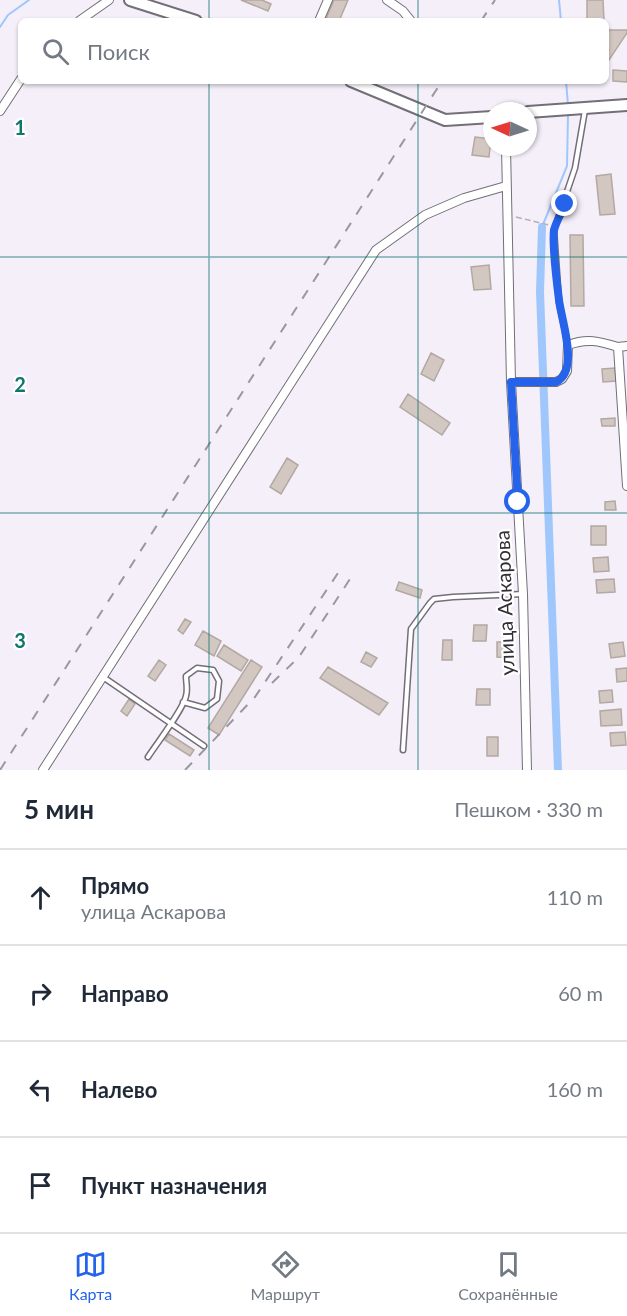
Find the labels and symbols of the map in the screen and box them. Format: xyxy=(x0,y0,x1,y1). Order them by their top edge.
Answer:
north arrow xyxy=(483,102,537,156)
text: 1 xyxy=(14,115,26,139)
route end xyxy=(551,190,577,216)
text: 2 xyxy=(14,372,26,396)
route start xyxy=(504,488,530,514)
street label: улица Аскарова xyxy=(489,530,519,676)
text: 3 xyxy=(14,628,26,652)

